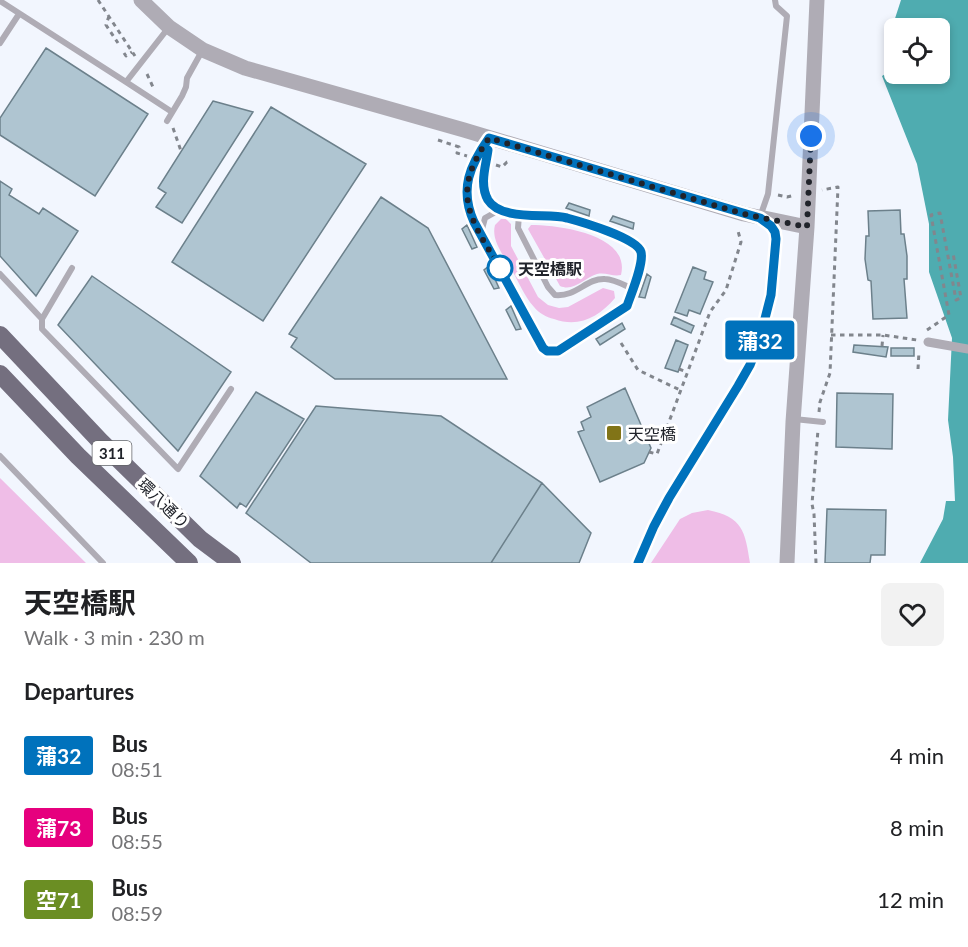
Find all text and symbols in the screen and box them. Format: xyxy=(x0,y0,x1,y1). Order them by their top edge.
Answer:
map controls xyxy=(884,18,950,84)
button: locate xyxy=(884,18,950,84)
your location xyxy=(796,121,826,151)
marker: 天空橋駅 xyxy=(487,255,513,281)
place label: 天空橋駅 xyxy=(518,259,582,278)
line badge: 蒲32 xyxy=(726,320,795,360)
text: 蒲32 xyxy=(737,328,783,353)
marker: 天空橋 xyxy=(605,424,623,442)
place label: 天空橋 xyxy=(628,424,676,443)
road number: 311 xyxy=(92,441,132,465)
street label: 環八通り xyxy=(134,474,194,532)
button: heart xyxy=(881,583,944,646)
text: 天空橋駅 xyxy=(24,585,136,619)
text: Walk · 3 min · 230 m xyxy=(24,625,205,649)
text: Departures xyxy=(24,678,134,705)
text: Bus xyxy=(111,730,148,757)
text: 4 min xyxy=(890,742,944,769)
text: 蒲32 xyxy=(36,743,81,768)
text: 08:51 xyxy=(111,757,163,781)
text: Bus xyxy=(111,802,148,829)
text: 8 min xyxy=(890,814,944,841)
text: 蒲73 xyxy=(36,815,81,840)
text: 08:55 xyxy=(111,829,163,853)
text: Bus xyxy=(111,874,148,901)
text: 12 min xyxy=(877,886,944,913)
text: 空71 xyxy=(36,887,81,912)
text: 08:59 xyxy=(111,901,163,925)

